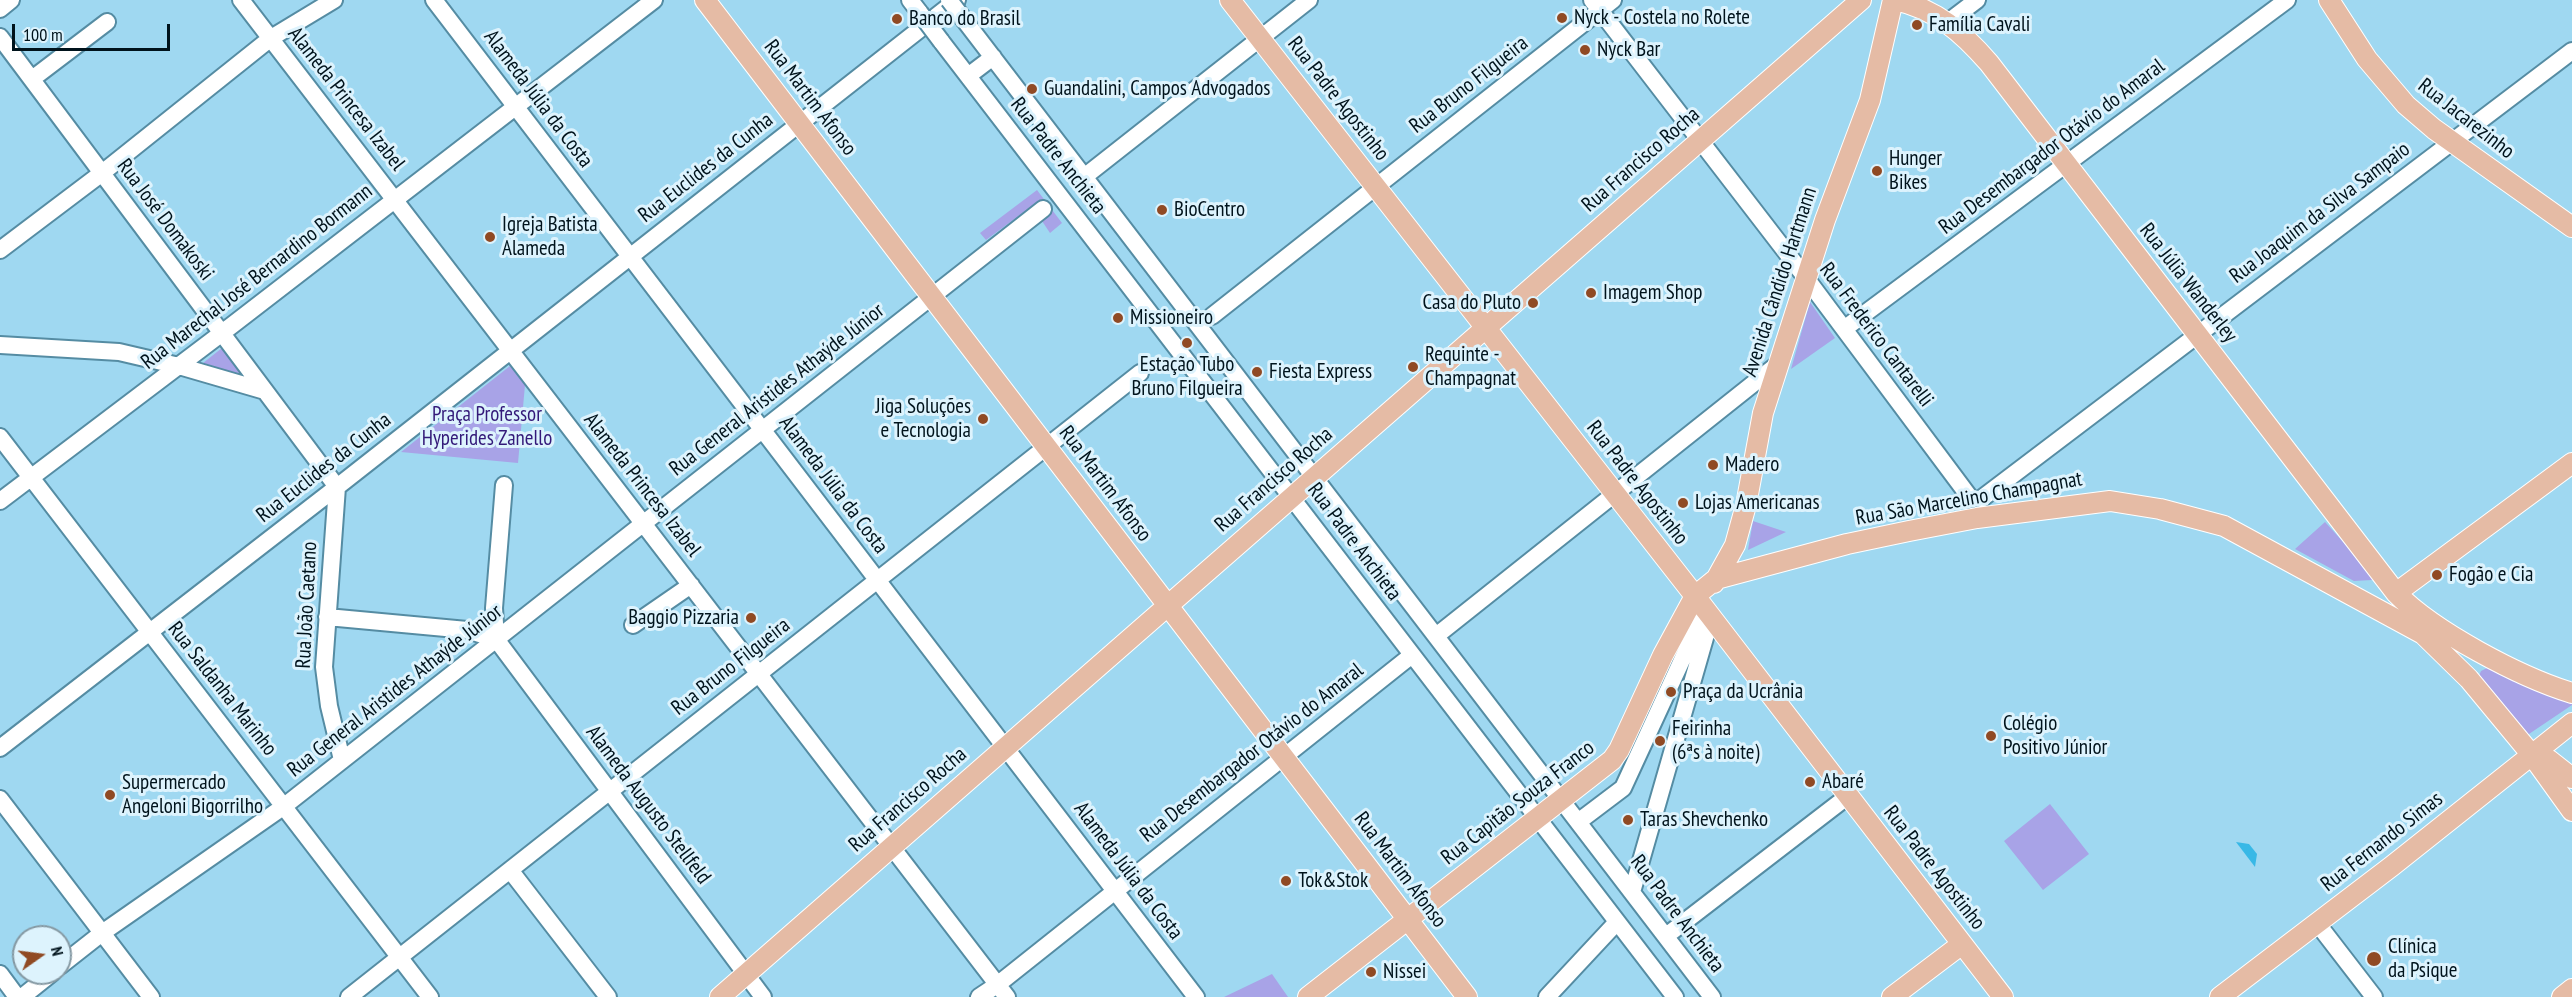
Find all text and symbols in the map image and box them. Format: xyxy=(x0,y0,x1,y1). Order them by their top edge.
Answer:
place label: Nyck - Costela no Rolete xyxy=(1574,5,1750,31)
place label: Banco do Brasil xyxy=(909,6,1020,32)
marker: Nyck - Costela no Rolete xyxy=(1555,11,1569,25)
scale bar xyxy=(15,12,172,50)
marker: Banco do Brasil xyxy=(890,12,904,26)
place label: Família Cavali xyxy=(1929,12,2030,38)
marker: Família Cavali xyxy=(1910,18,1924,32)
street label: Alameda Princesa Izabel xyxy=(282,22,410,176)
text: 100 m xyxy=(23,23,63,46)
street label: Alameda Júlia da Costa xyxy=(478,25,598,173)
street label: Rua Bruno Filgueira xyxy=(1405,31,1533,139)
street label: Rua Padre Agostinho xyxy=(1282,32,1394,166)
street label: Rua Martim Afonso xyxy=(758,35,862,161)
place label: Nyck Bar xyxy=(1597,37,1660,63)
marker: Nyck Bar xyxy=(1578,43,1592,57)
street label: Rua Desembargador Otávio do Amaral xyxy=(1934,54,2170,240)
street label: Rua Jacarezinho xyxy=(2413,74,2519,164)
place label: Guandalini, Campos Advogados xyxy=(1044,76,1270,102)
marker: Guandalini, Campos Advogados xyxy=(1025,82,1039,96)
street label: Rua Padre Anchieta xyxy=(1005,93,1111,219)
street label: Rua Francisco Rocha xyxy=(1577,102,1705,218)
street label: Rua Euclides da Cunha xyxy=(634,108,778,228)
street label: Rua Joaquim da Silva Sampaio xyxy=(2225,137,2415,289)
place label: Hunger Bikes xyxy=(1889,146,1942,196)
street label: Rua José Domakoski xyxy=(111,154,219,286)
marker: Hunger Bikes xyxy=(1870,164,1884,178)
street label: Rua Marechal José Bernardino Bormann xyxy=(136,179,378,375)
street label: Avenida Cândido Hartmann xyxy=(1737,184,1823,380)
place label: BioCentro xyxy=(1174,197,1245,223)
marker: BioCentro xyxy=(1155,203,1169,217)
place label: Igreja Batista Alameda xyxy=(502,212,598,262)
street label: Rua Júlia Wanderley xyxy=(2134,218,2242,348)
marker: Igreja Batista Alameda xyxy=(483,230,497,244)
street label: Rua Frederico Cantarelli xyxy=(1814,258,1938,412)
place label: Imagem Shop xyxy=(1603,280,1702,306)
marker: Imagem Shop xyxy=(1584,286,1598,300)
place label: Casa do Pluto xyxy=(1423,290,1521,316)
marker: Casa do Pluto xyxy=(1526,296,1540,310)
street label: Rua General Aristides Athaýde Júnior xyxy=(665,298,889,482)
place label: Missioneiro xyxy=(1130,305,1213,331)
marker: Missioneiro xyxy=(1111,311,1125,325)
marker: Estação Tubo Bruno Filgueira xyxy=(1180,336,1194,350)
place label: Requinte - Champagnat xyxy=(1425,342,1516,392)
place label: Estação Tubo Bruno Filgueira xyxy=(1131,352,1243,402)
place label: Fiesta Express xyxy=(1269,359,1372,385)
marker: Requinte - Champagnat xyxy=(1406,360,1420,374)
marker: Fiesta Express xyxy=(1250,365,1264,379)
place label: Jiga Soluções e Tecnologia xyxy=(875,394,971,444)
park label: Praça Professor Hyperides Zanello xyxy=(422,402,552,452)
street label: Rua Euclides da Cunha xyxy=(252,408,396,528)
street label: Alameda Princesa Izabel xyxy=(578,408,706,562)
street label: Alameda Júlia da Costa xyxy=(773,411,893,559)
marker: Jiga Soluções e Tecnologia xyxy=(976,412,990,426)
street label: Rua Padre Agostinho xyxy=(1581,416,1693,550)
street label: Rua Martim Afonso xyxy=(1053,421,1157,547)
street label: Rua Francisco Rocha xyxy=(1210,422,1338,538)
place label: Madero xyxy=(1725,452,1779,478)
marker: Madero xyxy=(1706,458,1720,472)
street label: Rua São Marcelino Champagnat xyxy=(1854,467,2084,531)
street label: Rua Padre Anchieta xyxy=(1302,478,1406,606)
place label: Lojas Americanas xyxy=(1695,490,1820,516)
marker: Lojas Americanas xyxy=(1676,496,1690,510)
street label: Rua João Caetano xyxy=(291,541,323,669)
place label: Fogão e Cia xyxy=(2449,562,2533,588)
marker: Fogão e Cia xyxy=(2430,568,2444,582)
street label: Rua General Aristides Athaýde Júnior xyxy=(283,599,507,783)
place label: Baggio Pizzaria xyxy=(628,605,739,631)
marker: Baggio Pizzaria xyxy=(744,611,758,625)
street label: Rua Bruno Filgueira xyxy=(667,613,795,721)
street label: Rua Saldanha Marinho xyxy=(162,617,282,761)
street label: Rua Desembargador Otávio do Amaral xyxy=(1136,658,1368,848)
place label: Praça da Ucrânia xyxy=(1683,679,1803,705)
marker: Praça da Ucrânia xyxy=(1664,685,1678,699)
place label: Colégio Positivo Júnior xyxy=(2003,711,2107,761)
place label: Feirinha (6ªs à noite) xyxy=(1672,716,1759,766)
street label: Alameda Augusto Stellfeld xyxy=(580,721,716,889)
marker: Colégio Positivo Júnior xyxy=(1984,729,1998,743)
marker: Feirinha (6ªs à noite) xyxy=(1653,734,1667,748)
street label: Rua Capitão Souza Franco xyxy=(1437,736,1599,870)
street label: Rua Francisco Rocha xyxy=(844,742,972,858)
place label: Abaré xyxy=(1822,769,1864,795)
place label: Supermercado Angeloni Bigorrilho xyxy=(122,770,263,820)
marker: Abaré xyxy=(1803,775,1817,789)
street label: Rua Fernando Simas xyxy=(2316,787,2448,897)
marker: Supermercado Angeloni Bigorrilho xyxy=(103,788,117,802)
street label: Alameda Júlia da Costa xyxy=(1068,797,1188,945)
street label: Rua Padre Agostinho xyxy=(1878,801,1990,935)
street label: Rua Martim Afonso xyxy=(1348,807,1452,933)
place label: Taras Shevchenko xyxy=(1640,807,1768,833)
marker: Taras Shevchenko xyxy=(1621,813,1635,827)
street label: Rua Padre Anchieta xyxy=(1625,850,1729,978)
place label: Tok&Stok xyxy=(1298,868,1368,894)
marker: Tok&Stok xyxy=(1279,874,1293,888)
north arrow xyxy=(12,925,72,985)
place label: Clínica da Psique xyxy=(2388,934,2457,984)
text: N xyxy=(47,945,68,958)
marker: Clínica da Psique xyxy=(2365,950,2383,968)
place label: Nissei xyxy=(1383,959,1426,985)
marker: Nissei xyxy=(1364,965,1378,979)

